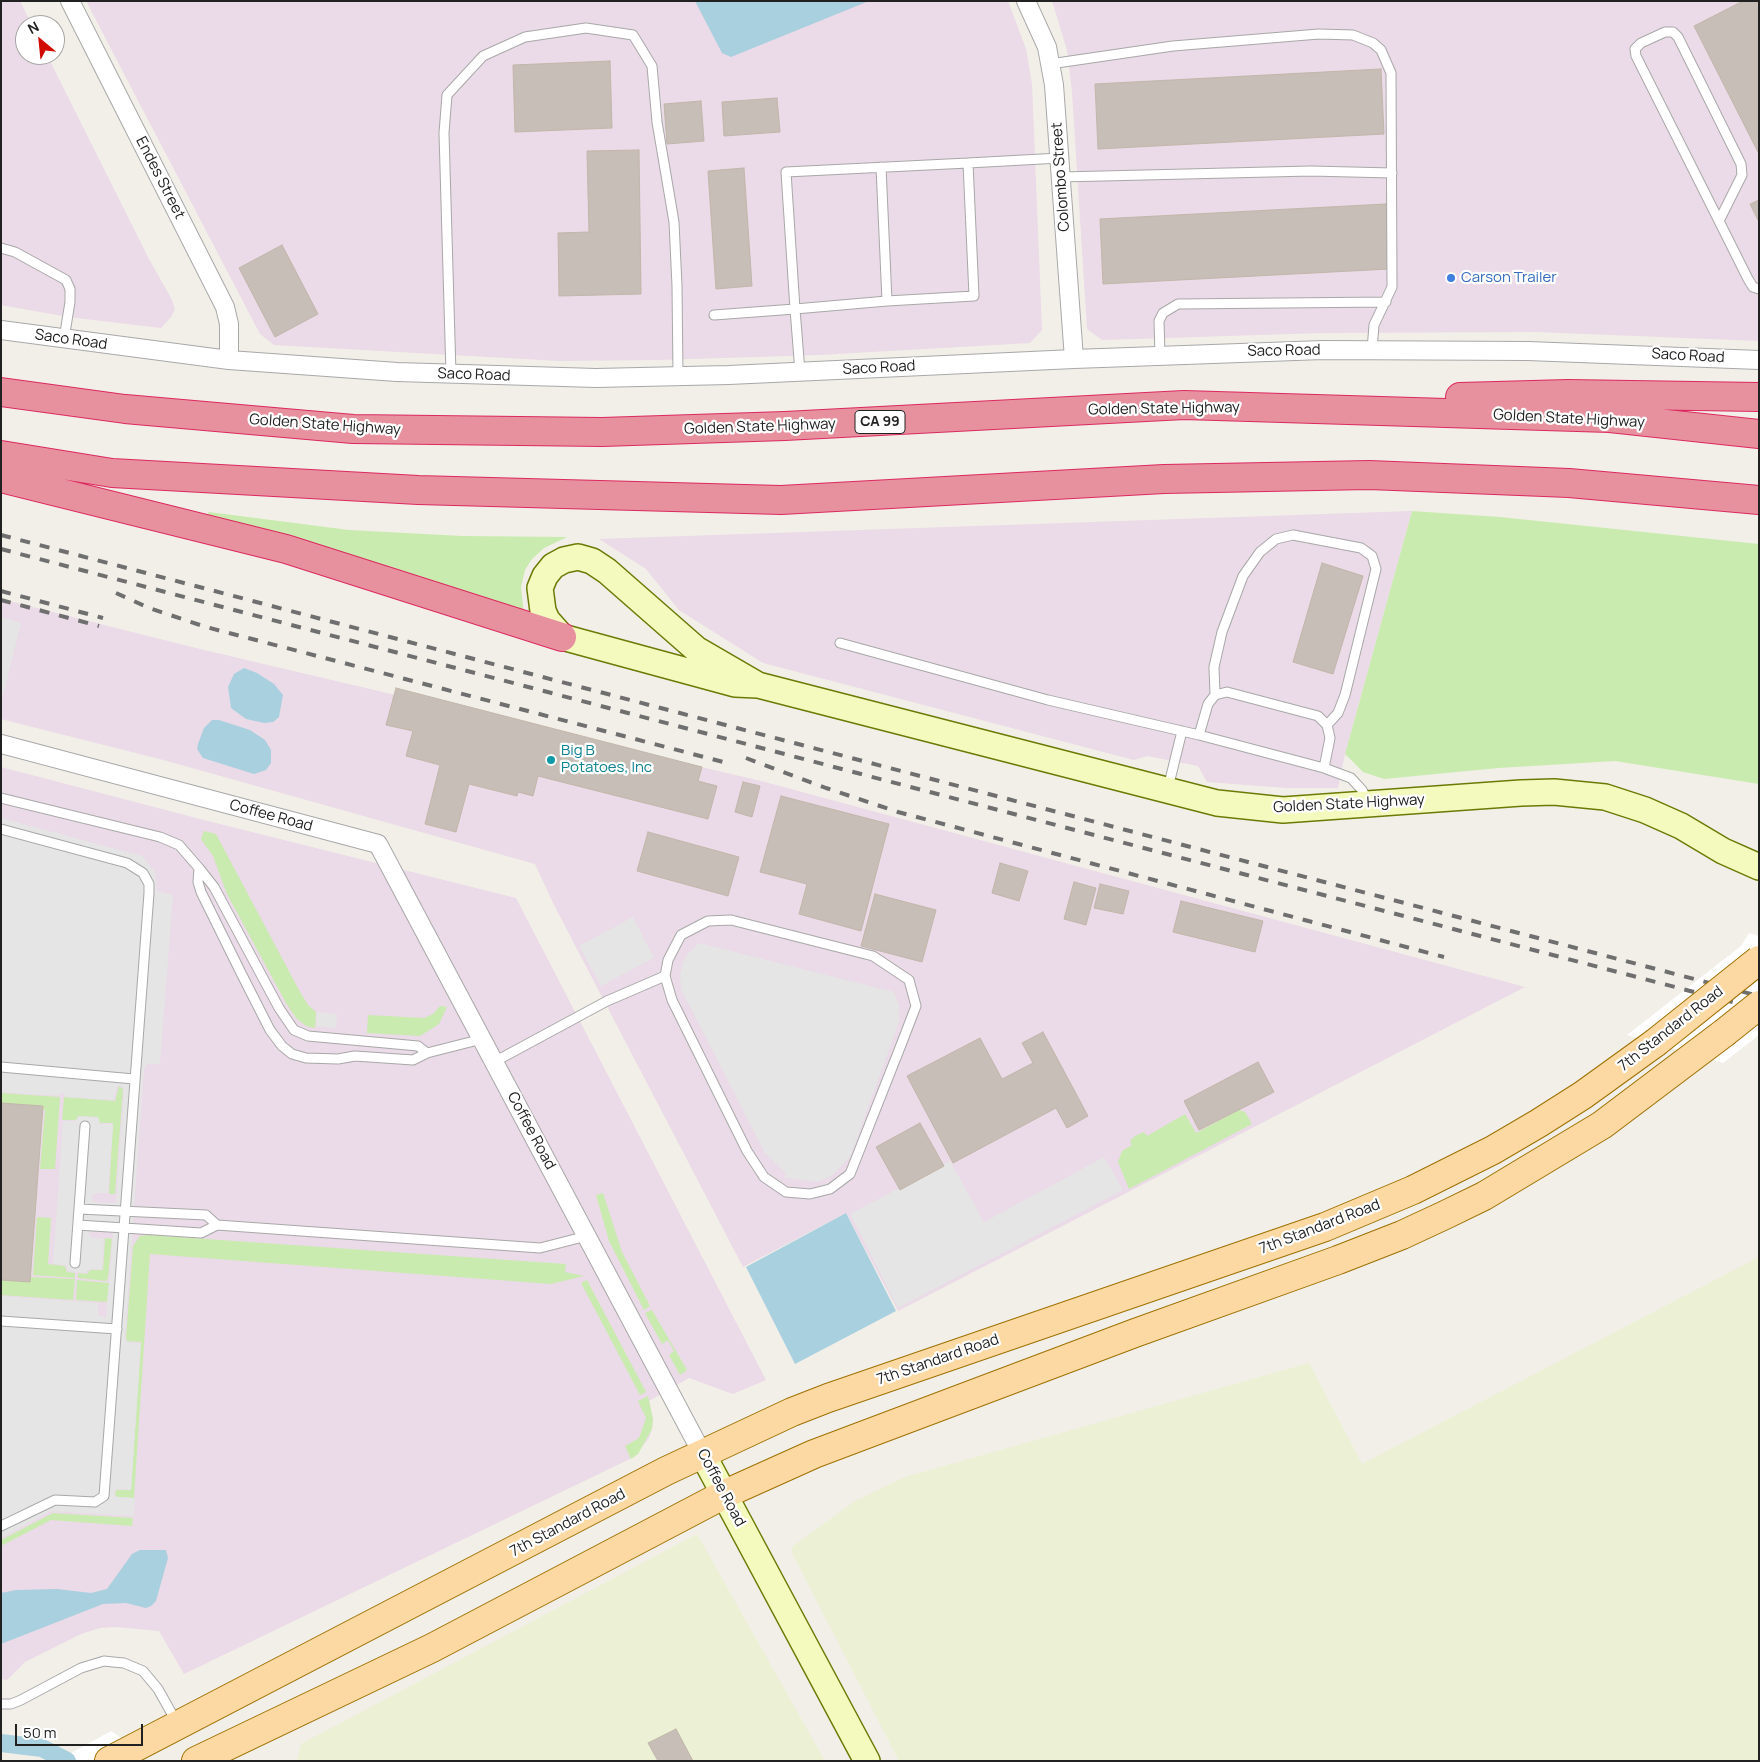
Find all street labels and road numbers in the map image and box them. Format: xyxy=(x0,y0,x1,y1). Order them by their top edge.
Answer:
street label: Colombo Street xyxy=(1048,122,1074,232)
street label: Endes Street xyxy=(132,134,188,222)
street label: Saco Road xyxy=(34,326,108,354)
street label: Saco Road xyxy=(1247,341,1321,361)
street label: Saco Road xyxy=(1651,345,1725,367)
street label: Saco Road xyxy=(842,357,916,379)
street label: Saco Road xyxy=(437,365,511,385)
street label: Golden State Highway xyxy=(1088,399,1240,419)
street label: Golden State Highway xyxy=(1493,406,1645,432)
street label: Golden State Highway xyxy=(249,411,401,439)
road number: CA 99 xyxy=(855,411,905,434)
street label: Golden State Highway xyxy=(684,415,836,439)
street label: Golden State Highway xyxy=(1273,791,1425,817)
street label: Coffee Road xyxy=(227,796,315,836)
street label: 7th Standard Road xyxy=(1615,983,1727,1075)
street label: Coffee Road xyxy=(503,1089,559,1173)
street label: 7th Standard Road xyxy=(1257,1196,1383,1258)
street label: 7th Standard Road xyxy=(875,1331,1001,1389)
street label: Coffee Road xyxy=(693,1446,749,1530)
street label: 7th Standard Road xyxy=(507,1485,629,1561)

